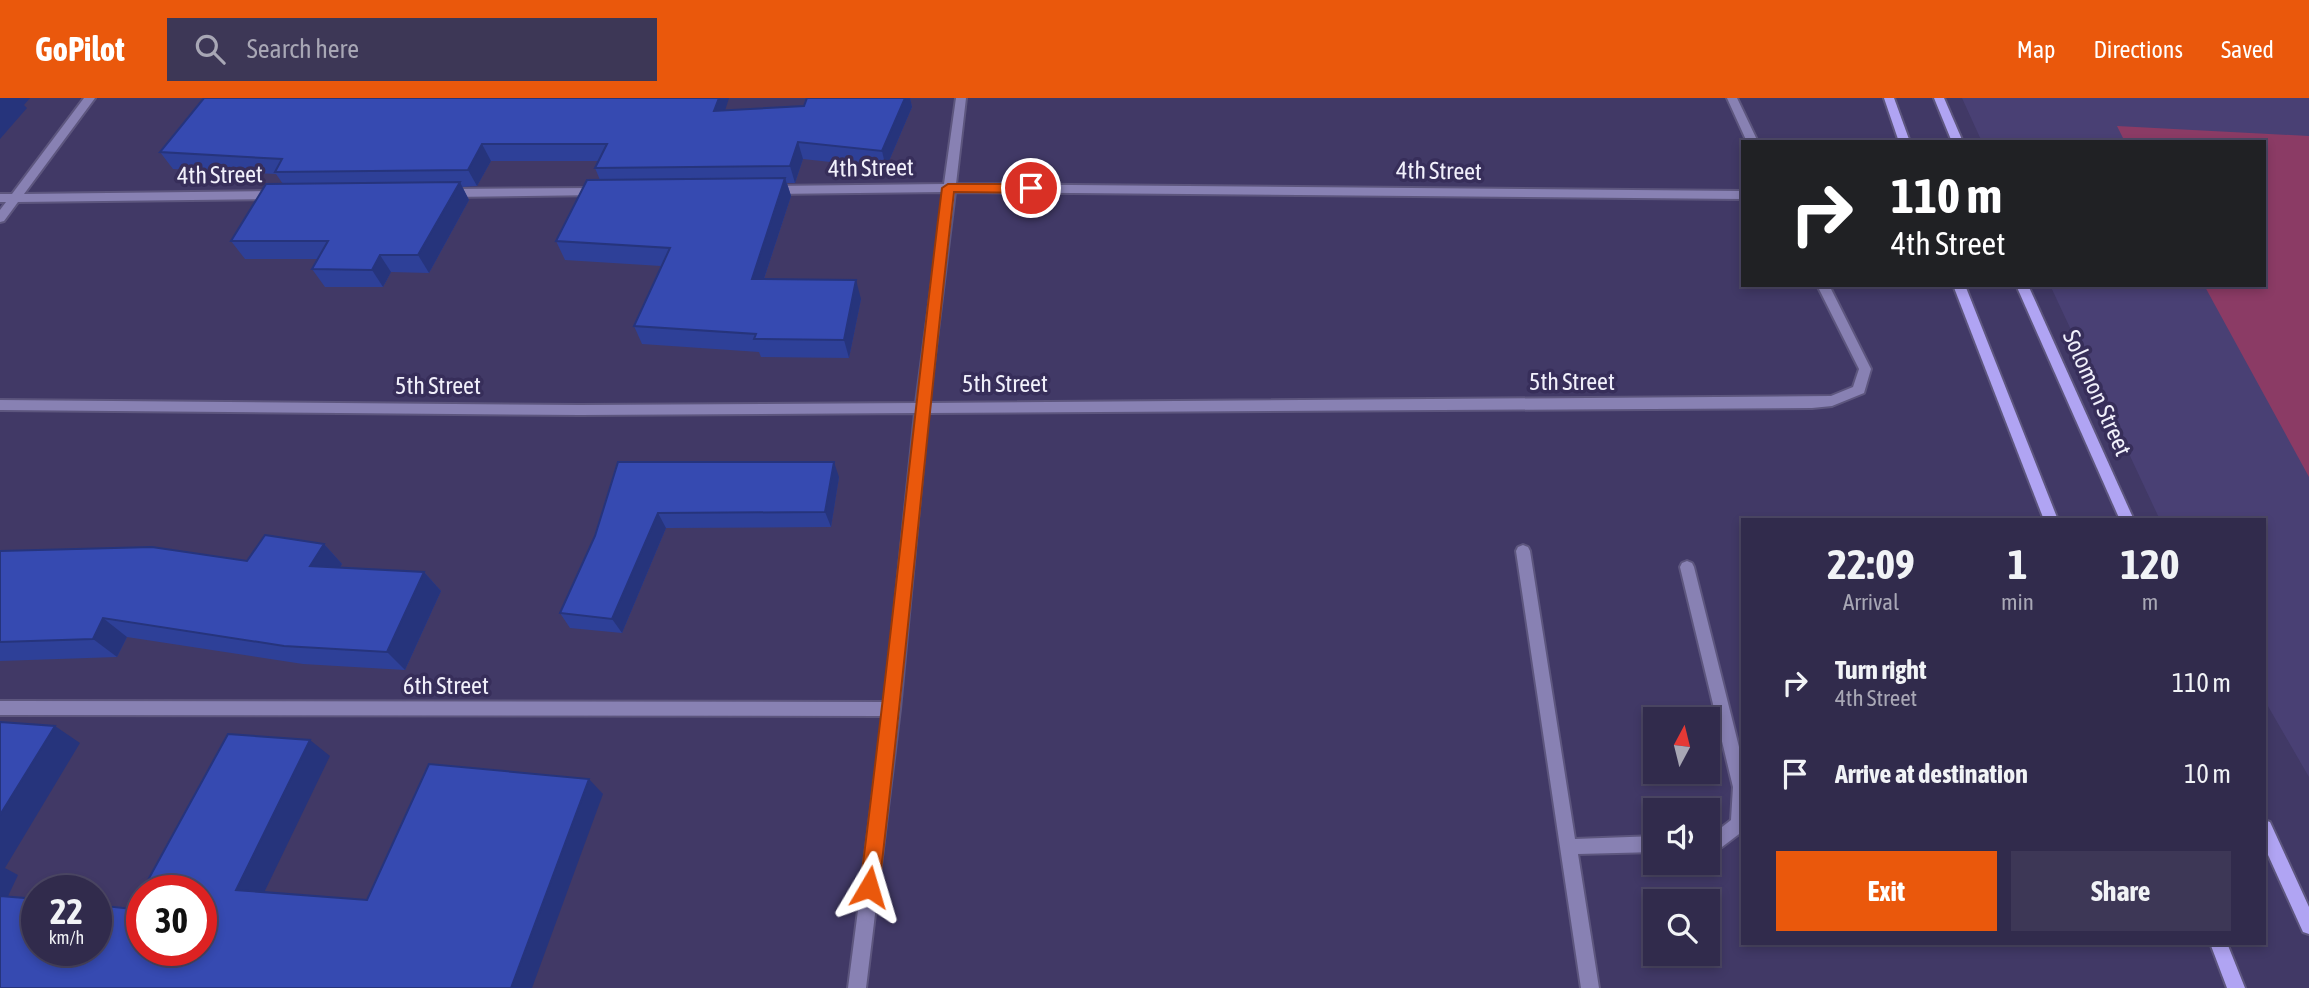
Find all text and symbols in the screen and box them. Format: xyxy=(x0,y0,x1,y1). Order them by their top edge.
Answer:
search box xyxy=(167,18,657,81)
text: GoPilot xyxy=(35,30,125,68)
icon: search xyxy=(191,30,229,68)
text: Search here xyxy=(247,34,359,64)
text: Map xyxy=(2017,36,2055,63)
text: Directions xyxy=(2093,36,2183,63)
text: Saved xyxy=(2221,36,2274,63)
street label: 4th Street xyxy=(828,153,914,182)
street label: 4th Street xyxy=(1396,156,1482,185)
pin xyxy=(1001,158,1061,218)
street label: 4th Street xyxy=(177,160,263,189)
text: 110 m xyxy=(1891,167,2002,223)
icon: right xyxy=(1776,168,1867,259)
icon: arrive xyxy=(1012,169,1050,207)
text: 4th Street xyxy=(1891,225,2005,262)
street label: Solomon Street xyxy=(2058,326,2137,460)
street label: 5th Street xyxy=(1529,368,1615,395)
street label: 5th Street xyxy=(962,370,1048,397)
street label: 5th Street xyxy=(395,372,481,399)
text: 22:09 xyxy=(1827,540,1915,588)
text: 1 xyxy=(2008,540,2027,588)
text: 120 xyxy=(2120,540,2180,588)
text: Arrival xyxy=(1843,589,1899,615)
text: min xyxy=(2001,589,2034,615)
text: m xyxy=(2142,589,2158,615)
text: Turn right xyxy=(1835,655,1926,685)
icon: right xyxy=(1776,664,1814,702)
text: 110 m xyxy=(2172,668,2231,698)
street label: 6th Street xyxy=(403,672,489,699)
text: 4th Street xyxy=(1835,685,1917,711)
north arrow xyxy=(1643,707,1720,784)
map controls xyxy=(1643,707,1720,966)
icon: arrive xyxy=(1776,755,1814,793)
text: Arrive at destination xyxy=(1835,759,2028,789)
text: 10 m xyxy=(2184,759,2231,789)
button: sound xyxy=(1643,798,1720,875)
position arrow xyxy=(832,850,906,924)
button: Exit xyxy=(1776,851,1997,931)
button: Share xyxy=(2011,851,2231,931)
speed limit sign: 30 xyxy=(126,875,217,966)
button: search xyxy=(1643,889,1720,966)
text: 22 xyxy=(50,891,83,931)
text: km/h xyxy=(49,927,84,948)

